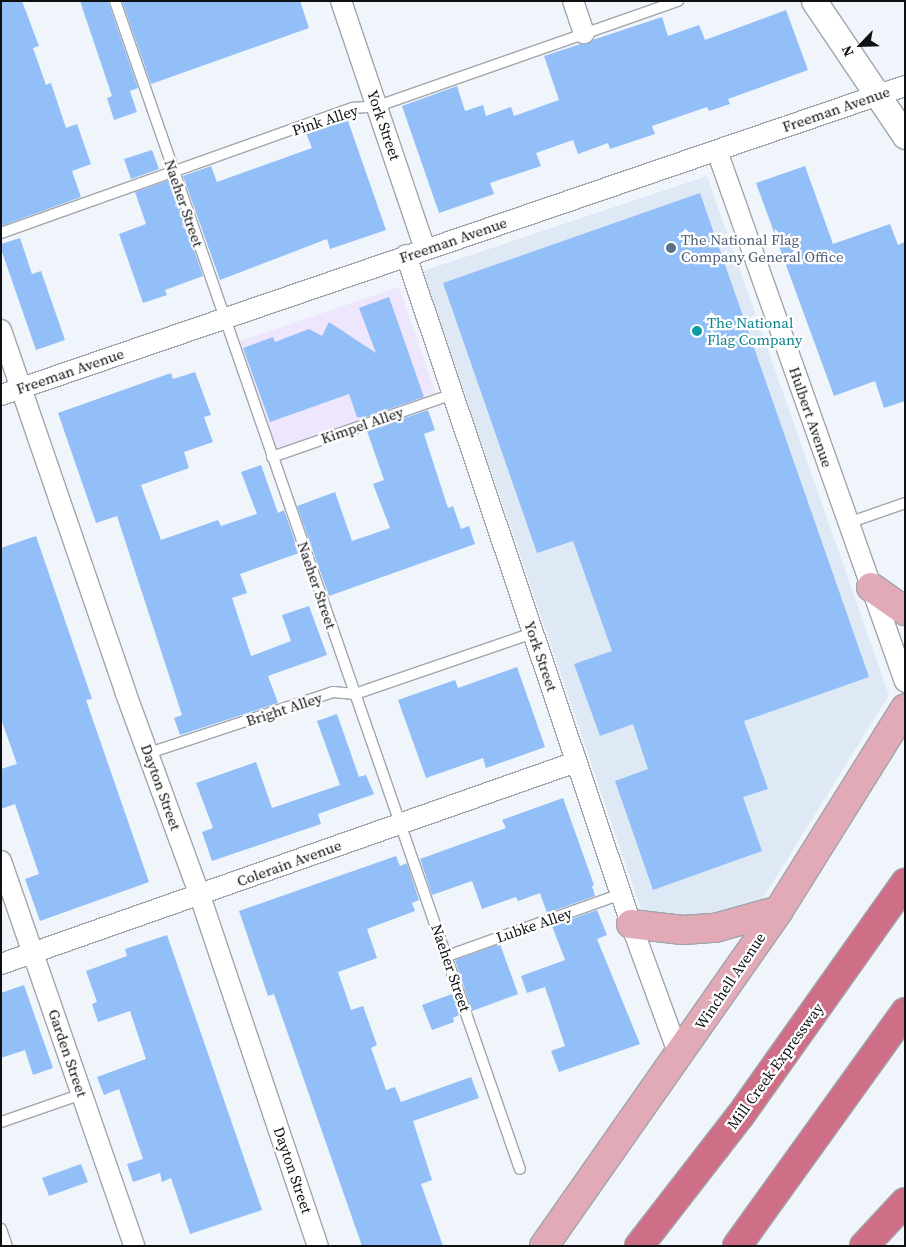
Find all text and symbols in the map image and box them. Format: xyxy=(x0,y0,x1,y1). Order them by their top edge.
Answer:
north arrow xyxy=(836,20,886,70)
text: N xyxy=(836,42,859,60)
street label: Freeman Avenue xyxy=(780,82,892,136)
street label: York Street xyxy=(364,88,404,162)
street label: Pink Alley xyxy=(290,101,360,139)
street label: Naeher Street xyxy=(161,157,207,249)
street label: Freeman Avenue xyxy=(397,213,509,267)
place label: The National Flag Company General Office xyxy=(681,230,844,265)
marker: The National Flag Company General Office xyxy=(665,242,677,254)
place label: The National Flag Company xyxy=(707,313,802,348)
marker: The National Flag Company xyxy=(691,325,703,337)
street label: Freeman Avenue xyxy=(14,344,126,398)
street label: Hulbert Avenue xyxy=(785,364,837,470)
street label: Kimpel Alley xyxy=(318,402,406,448)
street label: Naeher Street xyxy=(294,539,340,631)
street label: York Street xyxy=(521,619,561,693)
street label: Bright Alley xyxy=(244,688,324,730)
street label: Dayton Street xyxy=(137,741,185,833)
street label: Colerain Avenue xyxy=(234,836,344,890)
street label: Lubke Alley xyxy=(494,904,574,946)
street label: Naeher Street xyxy=(428,922,474,1014)
street label: Winchell Avenue xyxy=(691,929,769,1033)
street label: Mill Creek Expressway xyxy=(723,999,827,1133)
street label: Garden Street xyxy=(45,1007,91,1099)
street label: Dayton Street xyxy=(270,1124,316,1216)

